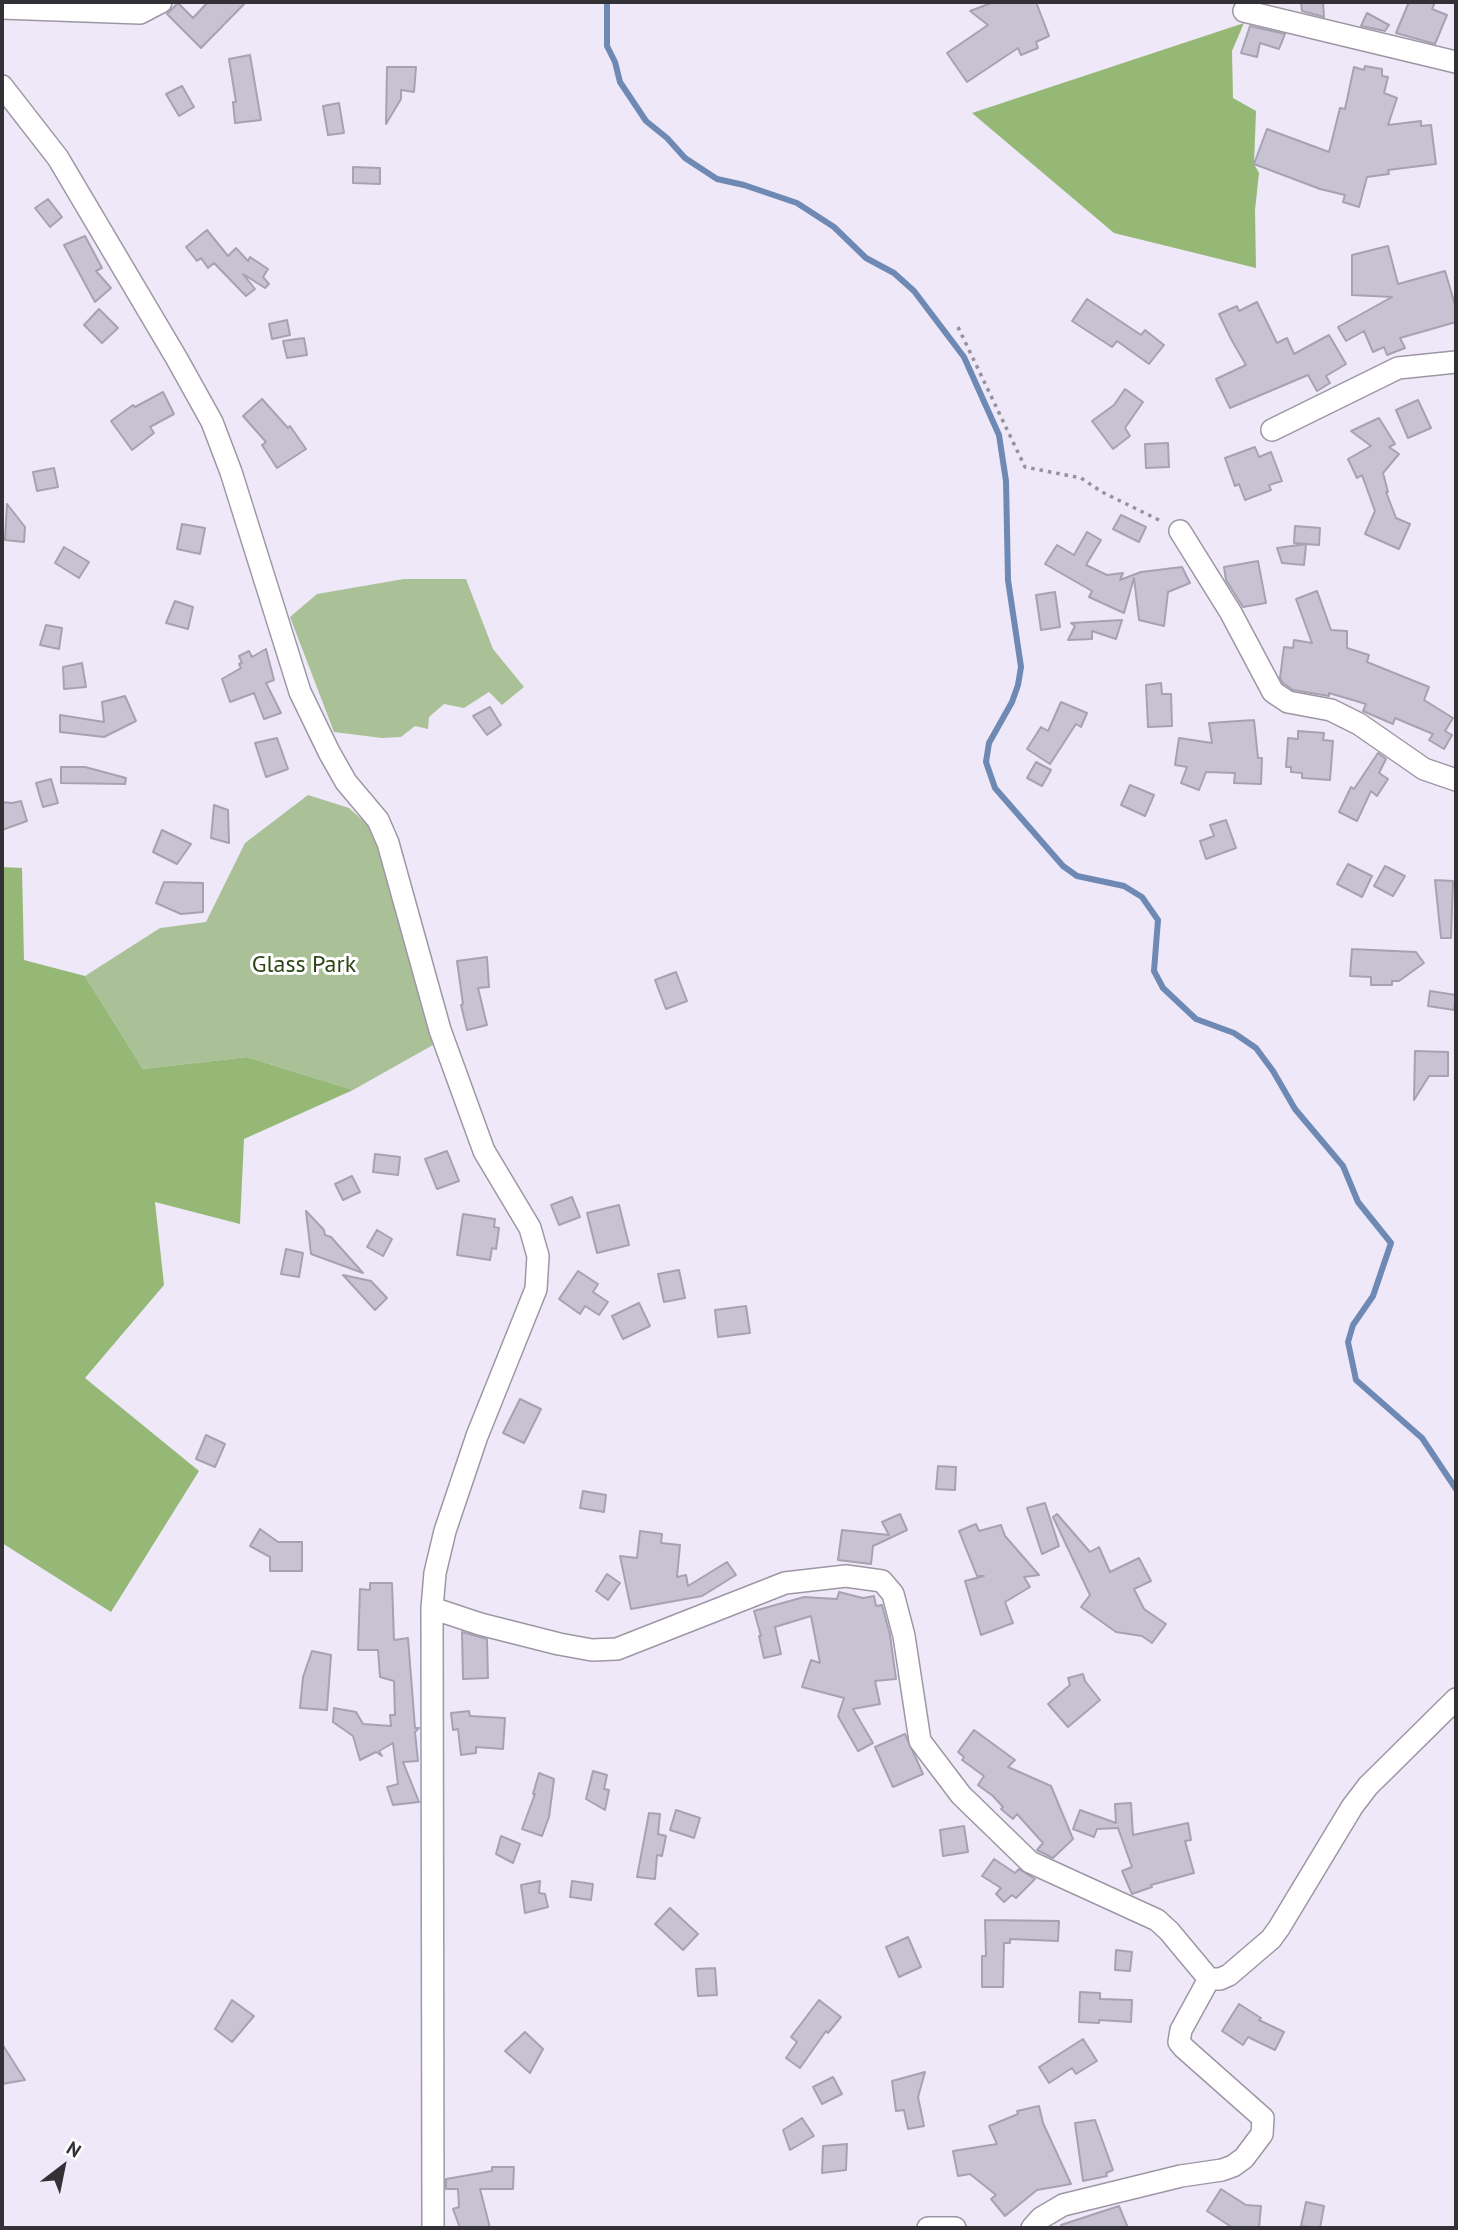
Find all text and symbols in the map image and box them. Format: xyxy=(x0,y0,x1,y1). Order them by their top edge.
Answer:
park label: Glass Park xyxy=(252,951,356,979)
north arrow xyxy=(28,2132,98,2202)
text: N xyxy=(62,2136,86,2163)

